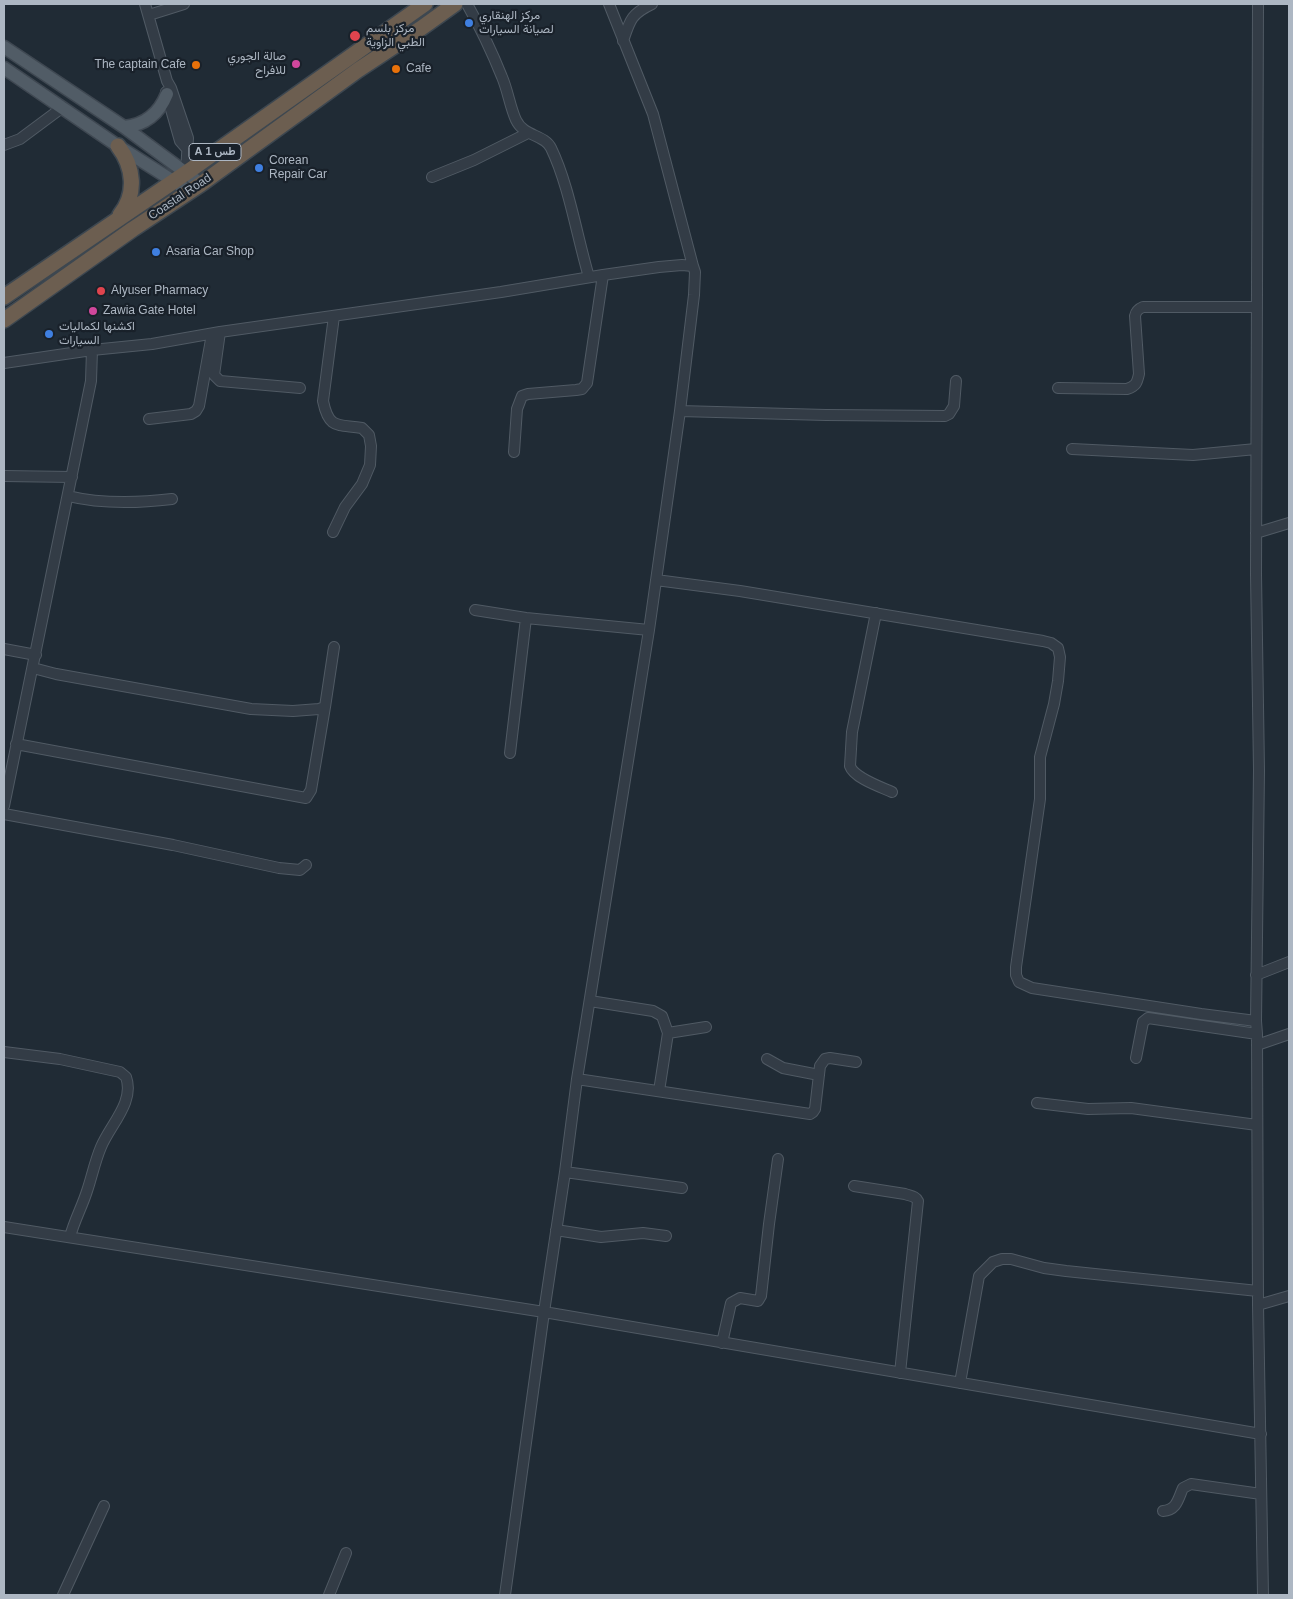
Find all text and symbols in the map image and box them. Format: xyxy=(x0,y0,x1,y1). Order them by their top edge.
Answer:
place label: مركز الهنقاري لصيانة السيارات xyxy=(479,9,554,37)
marker: مركز الهنقاري لصيانة السيارات xyxy=(463,17,475,29)
place label: مركز بلسم الطبي الزاوية xyxy=(366,22,425,50)
marker: مركز بلسم الطبي الزاوية xyxy=(348,29,362,43)
place label: صالة الجوري للافراح xyxy=(227,50,286,78)
place label: The captain Cafe xyxy=(95,58,186,72)
marker: صالة الجوري للافراح xyxy=(290,58,302,70)
marker: The captain Cafe xyxy=(190,59,202,71)
place label: Cafe xyxy=(406,62,431,76)
marker: Cafe xyxy=(390,63,402,75)
road number: A 1 طس xyxy=(189,144,241,160)
place label: Corean Repair Car xyxy=(269,154,327,182)
marker: Corean Repair Car xyxy=(253,162,265,174)
street label: Coastal Road xyxy=(146,171,214,223)
place label: Asaria Car Shop xyxy=(166,245,254,259)
marker: Asaria Car Shop xyxy=(150,246,162,258)
place label: Alyuser Pharmacy xyxy=(111,284,208,298)
marker: Alyuser Pharmacy xyxy=(95,285,107,297)
place label: Zawia Gate Hotel xyxy=(103,304,196,318)
marker: Zawia Gate Hotel xyxy=(87,305,99,317)
place label: اكشنها لكماليات السيارات xyxy=(59,320,135,348)
marker: اكشنها لكماليات السيارات xyxy=(43,328,55,340)

